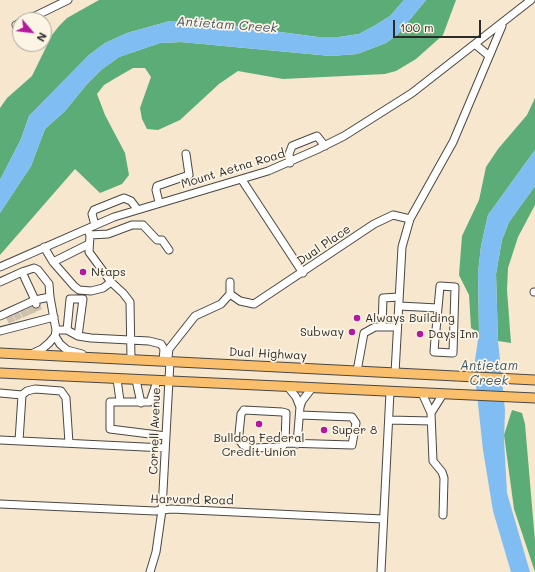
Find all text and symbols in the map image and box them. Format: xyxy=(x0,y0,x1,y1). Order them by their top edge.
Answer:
north arrow xyxy=(12,12,52,52)
scale bar xyxy=(395,12,483,38)
water label: Antietam Creek xyxy=(176,14,278,36)
text: 100 m xyxy=(400,19,434,35)
text: N xyxy=(34,30,51,45)
street label: Mount Aetna Road xyxy=(179,146,287,192)
street label: Dual Place xyxy=(295,222,353,268)
place label: Ntaps xyxy=(91,265,126,279)
marker: Ntaps xyxy=(78,267,88,277)
place label: Always Building xyxy=(365,311,455,325)
marker: Always Building xyxy=(352,313,362,323)
place label: Subway xyxy=(300,325,344,339)
marker: Subway xyxy=(347,327,357,337)
place label: Days Inn xyxy=(428,327,478,341)
marker: Days Inn xyxy=(415,329,425,339)
street label: Dual Highway xyxy=(229,345,307,363)
water label: Antietam Creek xyxy=(460,358,518,389)
street label: Cornell Avenue xyxy=(146,387,164,475)
marker: Bulldog Federal Credit Union xyxy=(254,419,264,429)
place label: Super 8 xyxy=(332,423,377,437)
marker: Super 8 xyxy=(319,425,329,435)
place label: Bulldog Federal Credit Union xyxy=(213,431,305,459)
street label: Harvard Road xyxy=(150,492,234,508)

